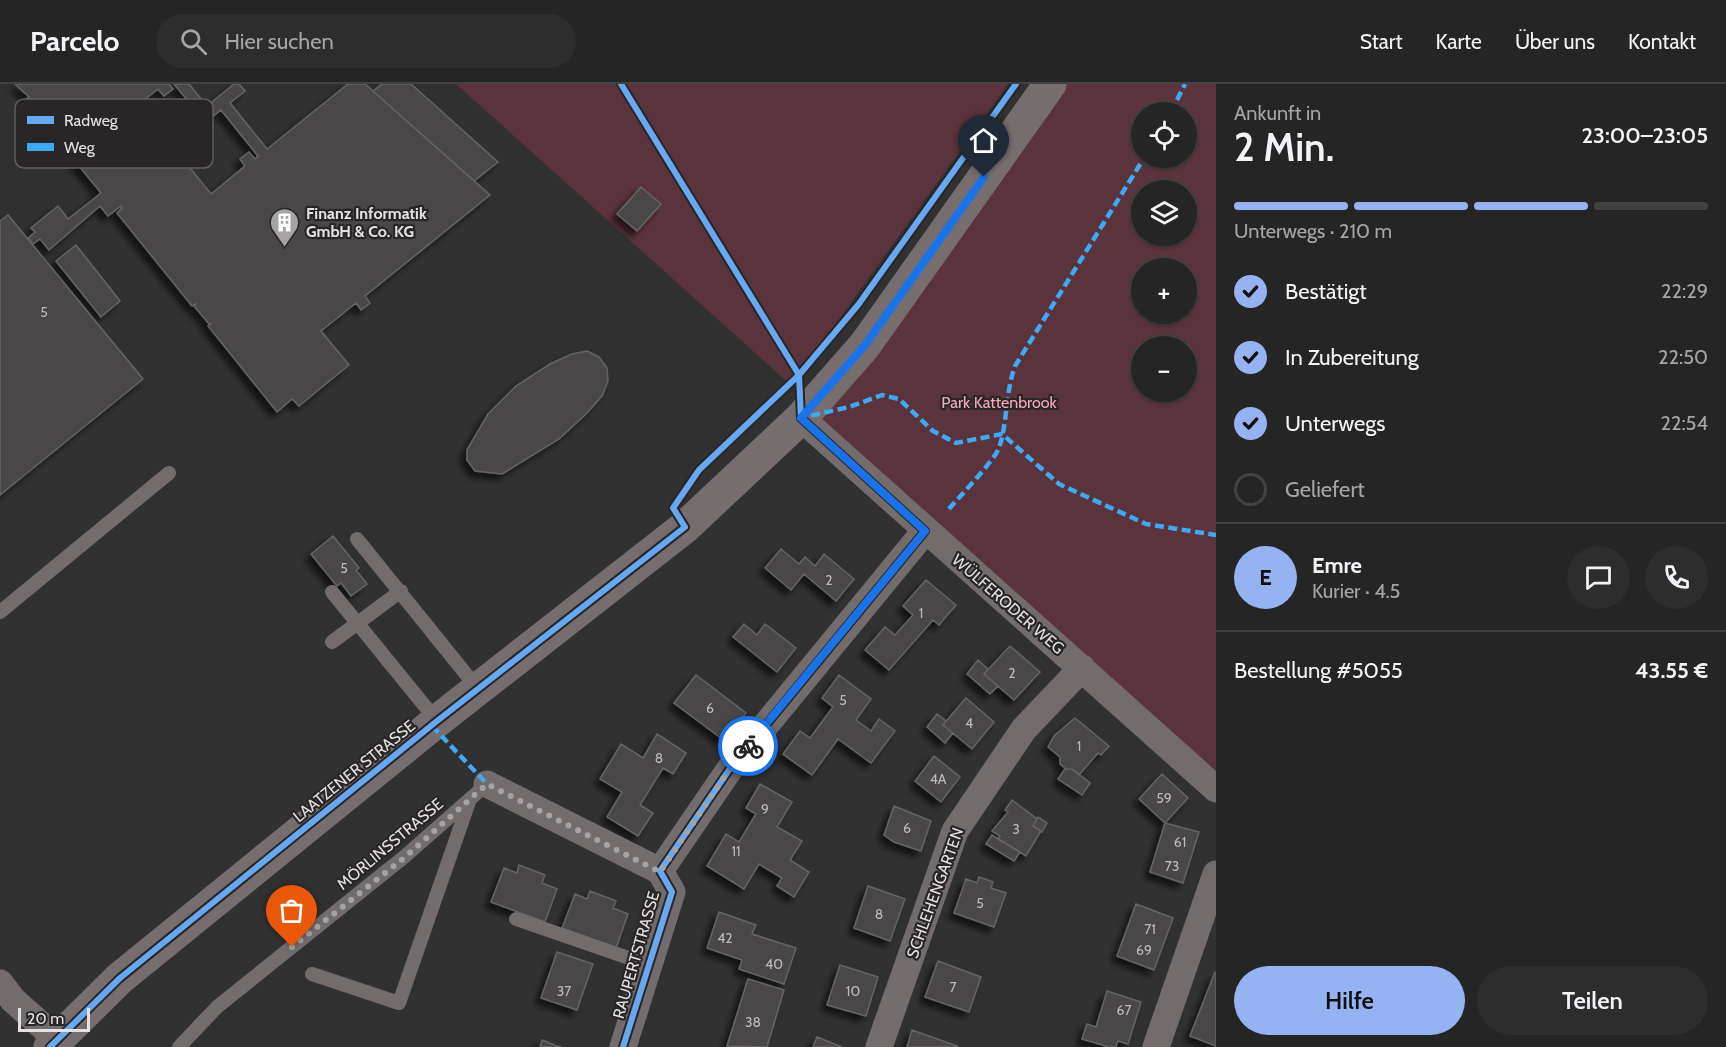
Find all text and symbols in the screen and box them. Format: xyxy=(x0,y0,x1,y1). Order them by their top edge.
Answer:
search box xyxy=(156,14,576,68)
text: Parcelo xyxy=(30,24,120,58)
icon: search xyxy=(177,25,210,58)
text: Hier suchen xyxy=(225,28,334,55)
text: Start xyxy=(1360,29,1403,54)
text: Karte xyxy=(1436,29,1482,54)
text: Über uns xyxy=(1515,29,1595,54)
text: Kontakt xyxy=(1628,29,1696,54)
legend xyxy=(15,99,213,168)
text: Ankunft in xyxy=(1234,101,1321,125)
map controls xyxy=(1131,102,1197,402)
button: locate xyxy=(1131,102,1197,168)
text: Radweg xyxy=(64,111,119,130)
pin xyxy=(958,115,1009,177)
text: 23:00–23:05 xyxy=(1581,122,1708,149)
text: 2 Min. xyxy=(1234,123,1334,171)
icon: home xyxy=(967,124,1000,157)
text: Weg xyxy=(64,138,96,157)
button: layers xyxy=(1131,180,1197,246)
place label: Finanz Informatik GmbH & Co. KG xyxy=(306,204,427,241)
building icon: Finanz Informatik GmbH & Co. KG xyxy=(269,206,301,248)
text: Unterwegs · 210 m xyxy=(1234,219,1392,243)
button: + xyxy=(1131,258,1197,324)
icon: check xyxy=(1234,275,1267,308)
text: Bestätigt xyxy=(1285,278,1367,305)
text: 22:29 xyxy=(1661,279,1708,303)
house number: 5 xyxy=(40,303,48,321)
button: − xyxy=(1131,336,1197,402)
icon: check xyxy=(1234,341,1267,374)
text: In Zubereitung xyxy=(1285,344,1419,371)
text: 22:50 xyxy=(1658,345,1708,369)
park label: Park Kattenbrook xyxy=(941,393,1058,412)
icon: check xyxy=(1234,407,1267,440)
text: Unterwegs xyxy=(1285,410,1385,437)
text: 22:54 xyxy=(1661,411,1708,435)
text: Geliefert xyxy=(1285,476,1365,503)
button: chat xyxy=(1567,546,1630,609)
button: phone xyxy=(1645,546,1708,609)
street label: WÜLFERODER WEG xyxy=(948,550,1068,658)
text: Emre xyxy=(1312,552,1362,579)
house number: 5 xyxy=(340,559,348,577)
text: E xyxy=(1259,564,1272,591)
house number: 2 xyxy=(825,571,833,589)
text: Kurier · 4.5 xyxy=(1312,579,1400,603)
house number: 1 xyxy=(919,604,923,622)
text: Bestellung #5055 xyxy=(1234,657,1403,684)
text: 43.55 € xyxy=(1635,657,1708,684)
house number: 2 xyxy=(1008,664,1016,682)
house number: 5 xyxy=(839,691,847,709)
house number: 6 xyxy=(706,699,714,717)
house number: 4 xyxy=(965,714,973,732)
street label: LAATZENER STRASSE xyxy=(289,716,419,826)
courier xyxy=(718,716,778,776)
icon: bike xyxy=(732,730,765,763)
house number: 1 xyxy=(1077,737,1081,755)
house number: 8 xyxy=(655,749,663,767)
house number: 4A xyxy=(930,770,947,788)
house number: 59 xyxy=(1156,789,1172,807)
street label: MÖRLINSSTRASSE xyxy=(333,794,447,894)
house number: 9 xyxy=(761,800,769,818)
house number: 6 xyxy=(903,819,911,837)
house number: 3 xyxy=(1012,820,1020,838)
street label: SCHLEHENGARTEN xyxy=(903,825,967,961)
house number: 61 xyxy=(1174,833,1186,851)
house number: 11 xyxy=(731,842,741,860)
house number: 73 xyxy=(1165,857,1179,875)
pin xyxy=(266,885,317,947)
street label: RAUPERTSTRASSE xyxy=(609,889,663,1021)
icon: bag xyxy=(275,894,308,927)
house number: 5 xyxy=(976,894,984,912)
house number: 8 xyxy=(875,905,883,923)
house number: 71 xyxy=(1144,920,1156,938)
house number: 42 xyxy=(717,929,733,947)
house number: 69 xyxy=(1136,941,1152,959)
house number: 40 xyxy=(765,955,783,973)
button: Hilfe xyxy=(1234,966,1465,1035)
button: Teilen xyxy=(1477,966,1708,1035)
house number: 7 xyxy=(949,978,957,996)
house number: 37 xyxy=(557,982,571,1000)
house number: 10 xyxy=(846,982,860,1000)
house number: 67 xyxy=(1117,1001,1131,1019)
scale bar xyxy=(18,1005,90,1032)
text: 20 m xyxy=(27,1009,64,1028)
house number: 38 xyxy=(745,1013,761,1031)

